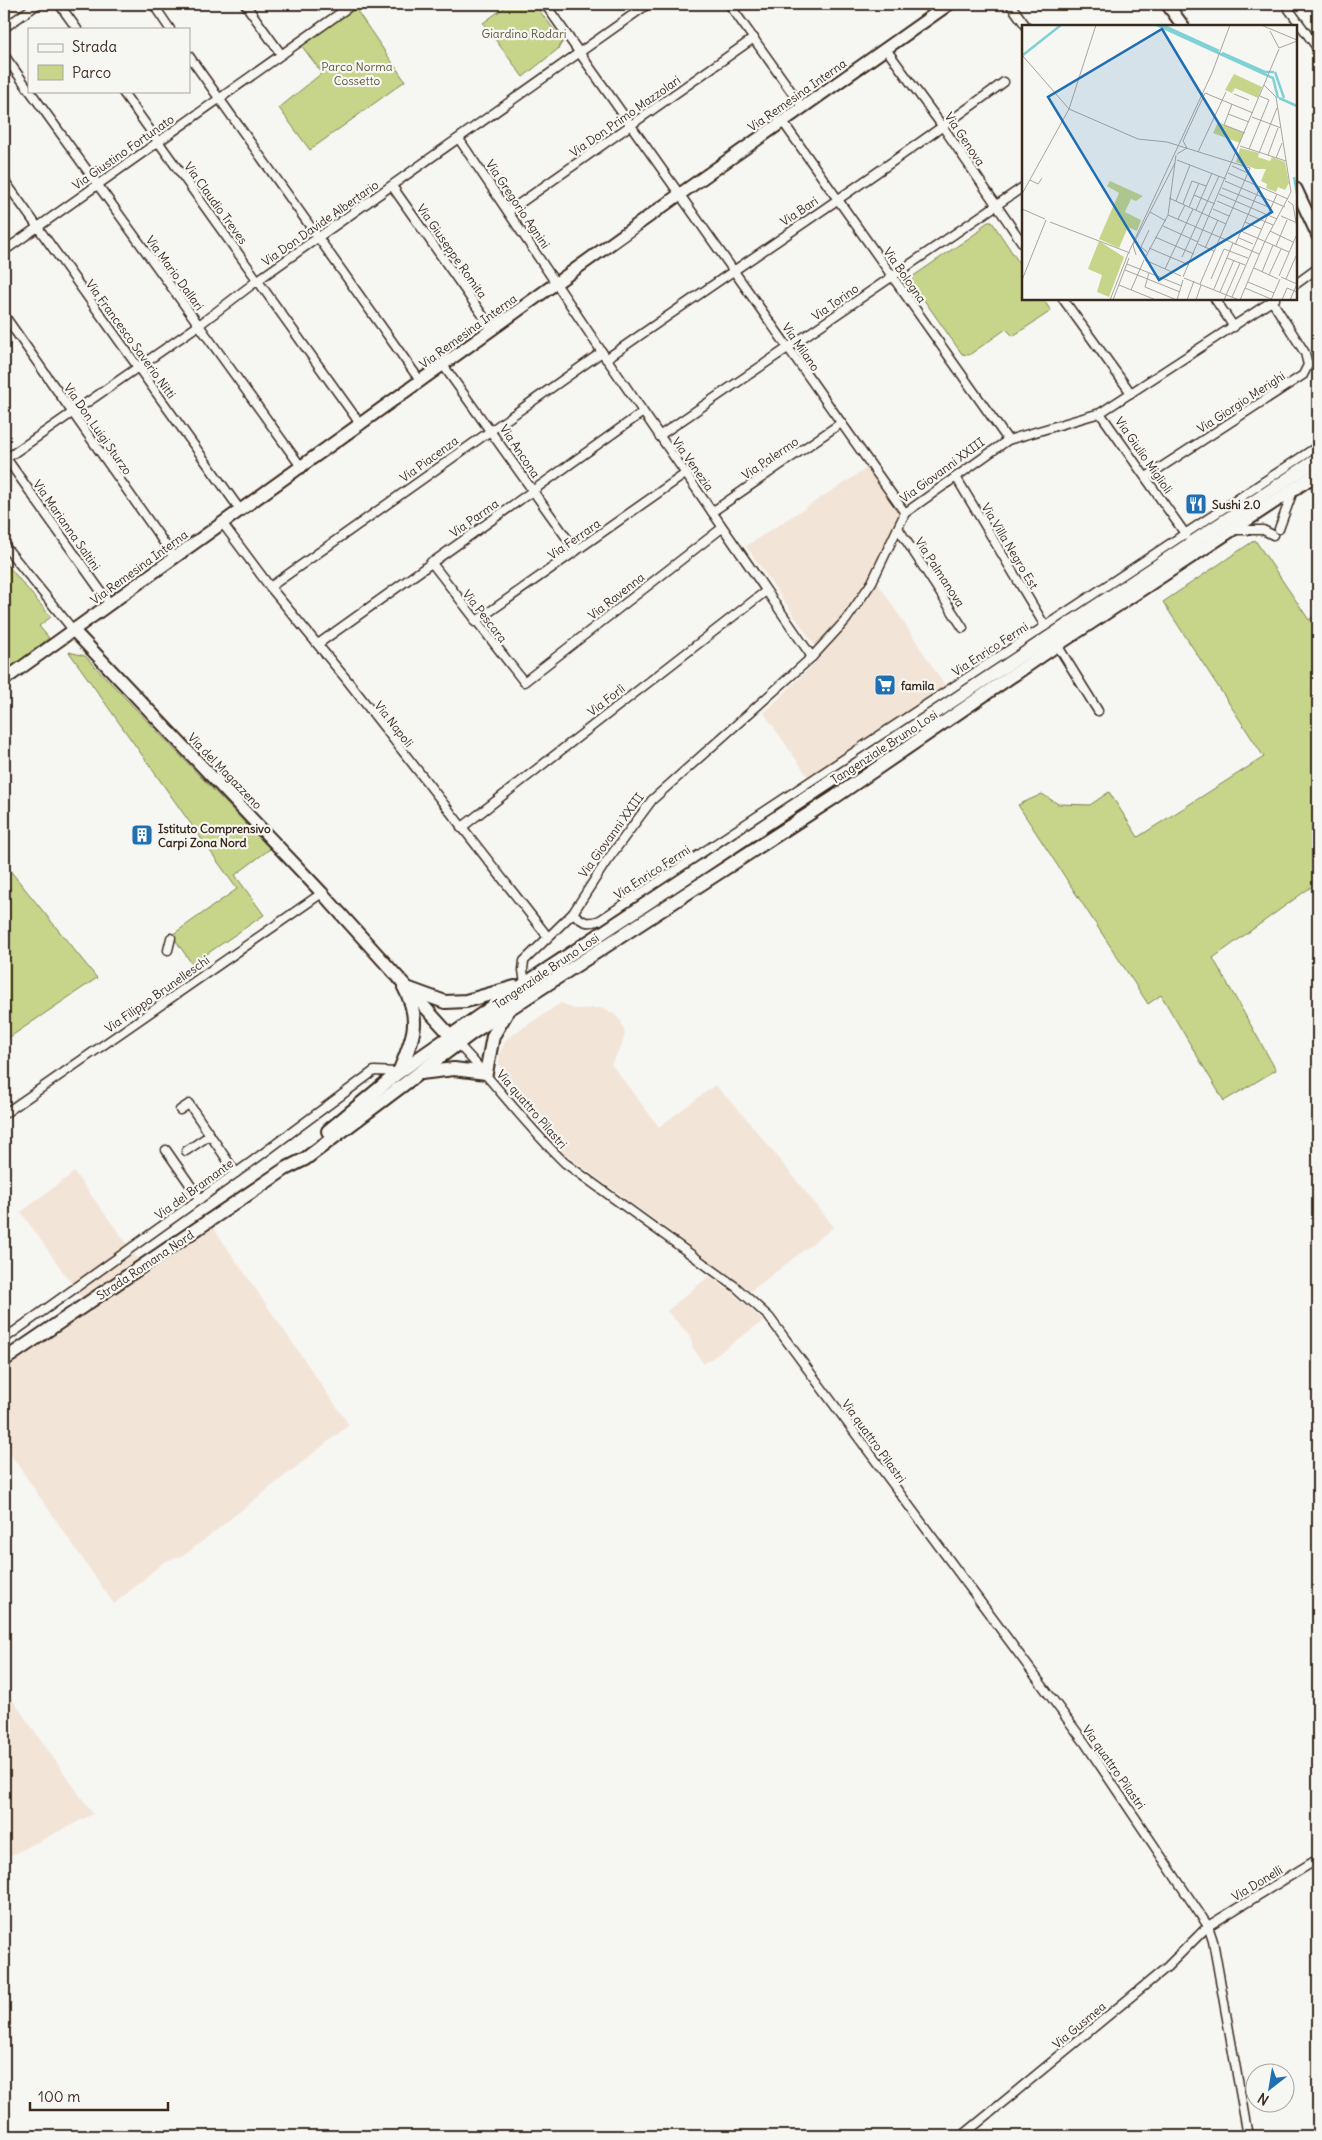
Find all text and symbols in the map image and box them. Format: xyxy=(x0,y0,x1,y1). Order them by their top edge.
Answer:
inset map xyxy=(1022,25,1297,300)
park label: Giardino Rodari xyxy=(481,26,567,41)
legend xyxy=(28,28,190,92)
text: Strada xyxy=(72,37,117,56)
street label: Via Remesina Interna xyxy=(745,55,849,135)
park label: Parco Norma Cossetto xyxy=(321,59,393,88)
text: Parco xyxy=(72,63,111,82)
street label: Via Don Primo Mazzolari xyxy=(567,72,683,160)
street label: Via Genova xyxy=(942,109,988,169)
street label: Via Giustino Fortunato xyxy=(69,111,177,193)
street label: Via Gregorio Agnini xyxy=(483,157,553,251)
street label: Via Claudio Treves xyxy=(181,159,251,247)
street label: Via Don Davide Albertario xyxy=(259,177,381,269)
street label: Via Bari xyxy=(777,193,821,229)
street label: Via Giuseppe Romita xyxy=(414,201,490,301)
street label: Via Mario Dallari xyxy=(143,233,207,313)
street label: Via Bologna xyxy=(880,244,930,306)
street label: Via Francesco Saverio Nitti xyxy=(83,277,179,401)
street label: Via Torino xyxy=(809,280,861,323)
street label: Via Remesina Interna xyxy=(416,291,520,371)
street label: Via Milano xyxy=(779,320,823,374)
street label: Via Giorgio Merighi xyxy=(1194,368,1288,436)
street label: Via Don Luigi Sturzo xyxy=(61,380,135,478)
street label: Via Giulio Miglioli xyxy=(1112,414,1176,496)
street label: Via Ancona xyxy=(497,421,543,481)
street label: Via Piacenza xyxy=(397,433,461,485)
street label: Via Palermo xyxy=(739,433,801,482)
street label: Via Venezia xyxy=(669,434,717,494)
street label: Via Giovanni XXIII xyxy=(897,434,987,506)
street label: Via Marianna Saltini xyxy=(30,477,104,573)
restaurant icon: Sushi 2.0 xyxy=(1184,492,1208,516)
street label: Via Parma xyxy=(447,496,501,540)
place label: Sushi 2.0 xyxy=(1212,497,1261,512)
street label: Via Villa Negro Est xyxy=(978,500,1042,592)
street label: Via Ferrara xyxy=(545,515,603,563)
street label: Via Remesina Interna xyxy=(87,527,191,607)
street label: Via Palmanova xyxy=(912,534,968,610)
street label: Via Ravenna xyxy=(585,569,647,623)
street label: Via Pescara xyxy=(460,587,510,646)
street label: Via Enrico Fermi xyxy=(949,619,1031,679)
supermarket icon: famila xyxy=(873,673,897,697)
place label: famila xyxy=(900,678,935,693)
street label: Via Forlì xyxy=(584,681,628,719)
street label: Via Napoli xyxy=(371,698,417,750)
street label: Tangenziale Bruno Losi xyxy=(828,707,940,787)
street label: Via del Magazzeno xyxy=(185,730,265,812)
street label: Via Giovanni XXIII xyxy=(575,790,647,880)
place label: Istituto Comprensivo Carpi Zona Nord xyxy=(158,821,271,851)
building icon: Istituto Comprensivo Carpi Zona Nord xyxy=(130,823,154,847)
street label: Via Enrico Fermi xyxy=(611,842,693,902)
street label: Tangenziale Bruno Losi xyxy=(490,930,602,1012)
street label: Via Filippo Brunelleschi xyxy=(102,952,212,1036)
street label: Via quattro Pilastri xyxy=(494,1067,570,1151)
street label: Via del Bramante xyxy=(152,1156,236,1222)
street label: Strada Romana Nord xyxy=(94,1227,196,1303)
street label: Via quattro Pilastri xyxy=(839,1396,909,1486)
street label: Via quattro Pilastri xyxy=(1079,1722,1149,1812)
street label: Via Donelli xyxy=(1229,1862,1285,1904)
street label: Via Gusmea xyxy=(1049,1998,1109,2052)
north arrow xyxy=(1244,2062,1294,2112)
scale bar xyxy=(30,2080,168,2112)
text: 100 m xyxy=(38,2087,80,2106)
text: N xyxy=(1255,2089,1272,2109)

